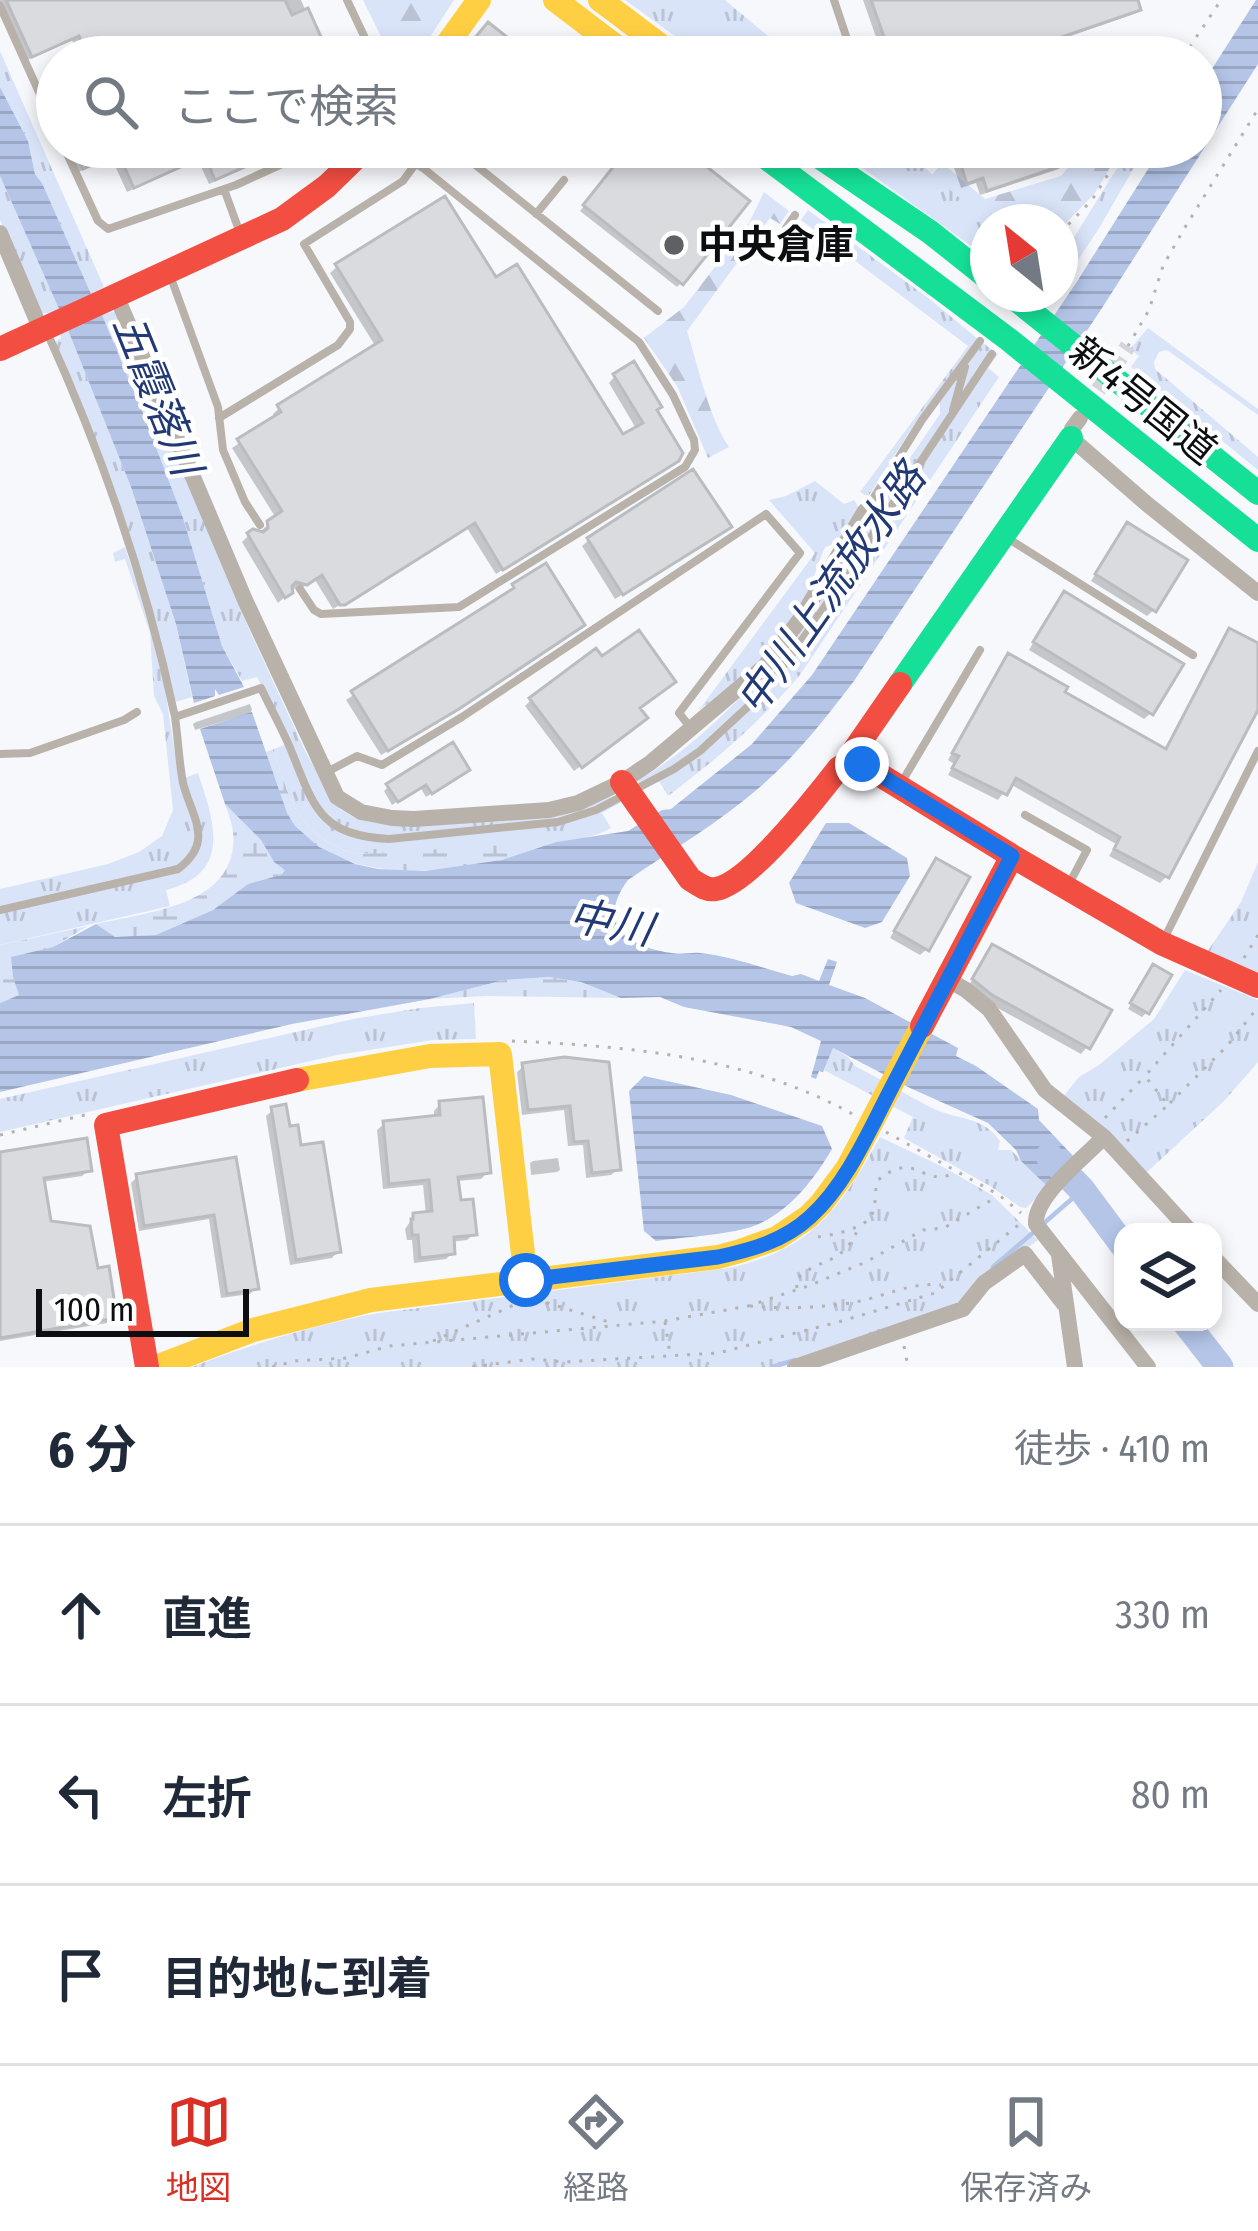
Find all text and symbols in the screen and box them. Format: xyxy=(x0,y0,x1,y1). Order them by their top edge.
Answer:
search box xyxy=(36,36,1222,168)
icon: search xyxy=(78,69,144,135)
text: ここで検索 xyxy=(174,80,399,134)
north arrow xyxy=(970,204,1078,312)
place label: 中央倉庫 xyxy=(698,222,854,268)
marker: 中央倉庫 xyxy=(661,232,687,258)
water label: 五霞落川 xyxy=(102,308,213,486)
street label: 新4号国道 xyxy=(1061,328,1225,474)
water label: 中川上流放水路 xyxy=(726,452,938,724)
route end xyxy=(835,737,889,791)
water label: 中川 xyxy=(565,890,661,956)
map controls xyxy=(1114,1223,1222,1331)
button: layers xyxy=(1114,1223,1222,1331)
route start xyxy=(499,1253,553,1307)
scale bar xyxy=(36,1283,249,1336)
text: 100 m xyxy=(54,1290,134,1330)
text: 6 分 xyxy=(48,1419,136,1481)
text: 徒歩 · 410 m xyxy=(1014,1426,1210,1472)
icon: ahead xyxy=(48,1582,114,1648)
text: 直進 xyxy=(162,1592,252,1646)
text: 330 m xyxy=(1115,1592,1210,1638)
icon: left xyxy=(48,1762,114,1828)
text: 左折 xyxy=(162,1772,252,1826)
text: 80 m xyxy=(1131,1772,1210,1818)
icon: arrive xyxy=(48,1942,114,2008)
text: 目的地に到着 xyxy=(162,1952,432,2006)
tab: 地図 xyxy=(166,2089,232,2209)
tab: 経路 xyxy=(563,2089,629,2209)
tab: 保存済み xyxy=(960,2089,1092,2209)

